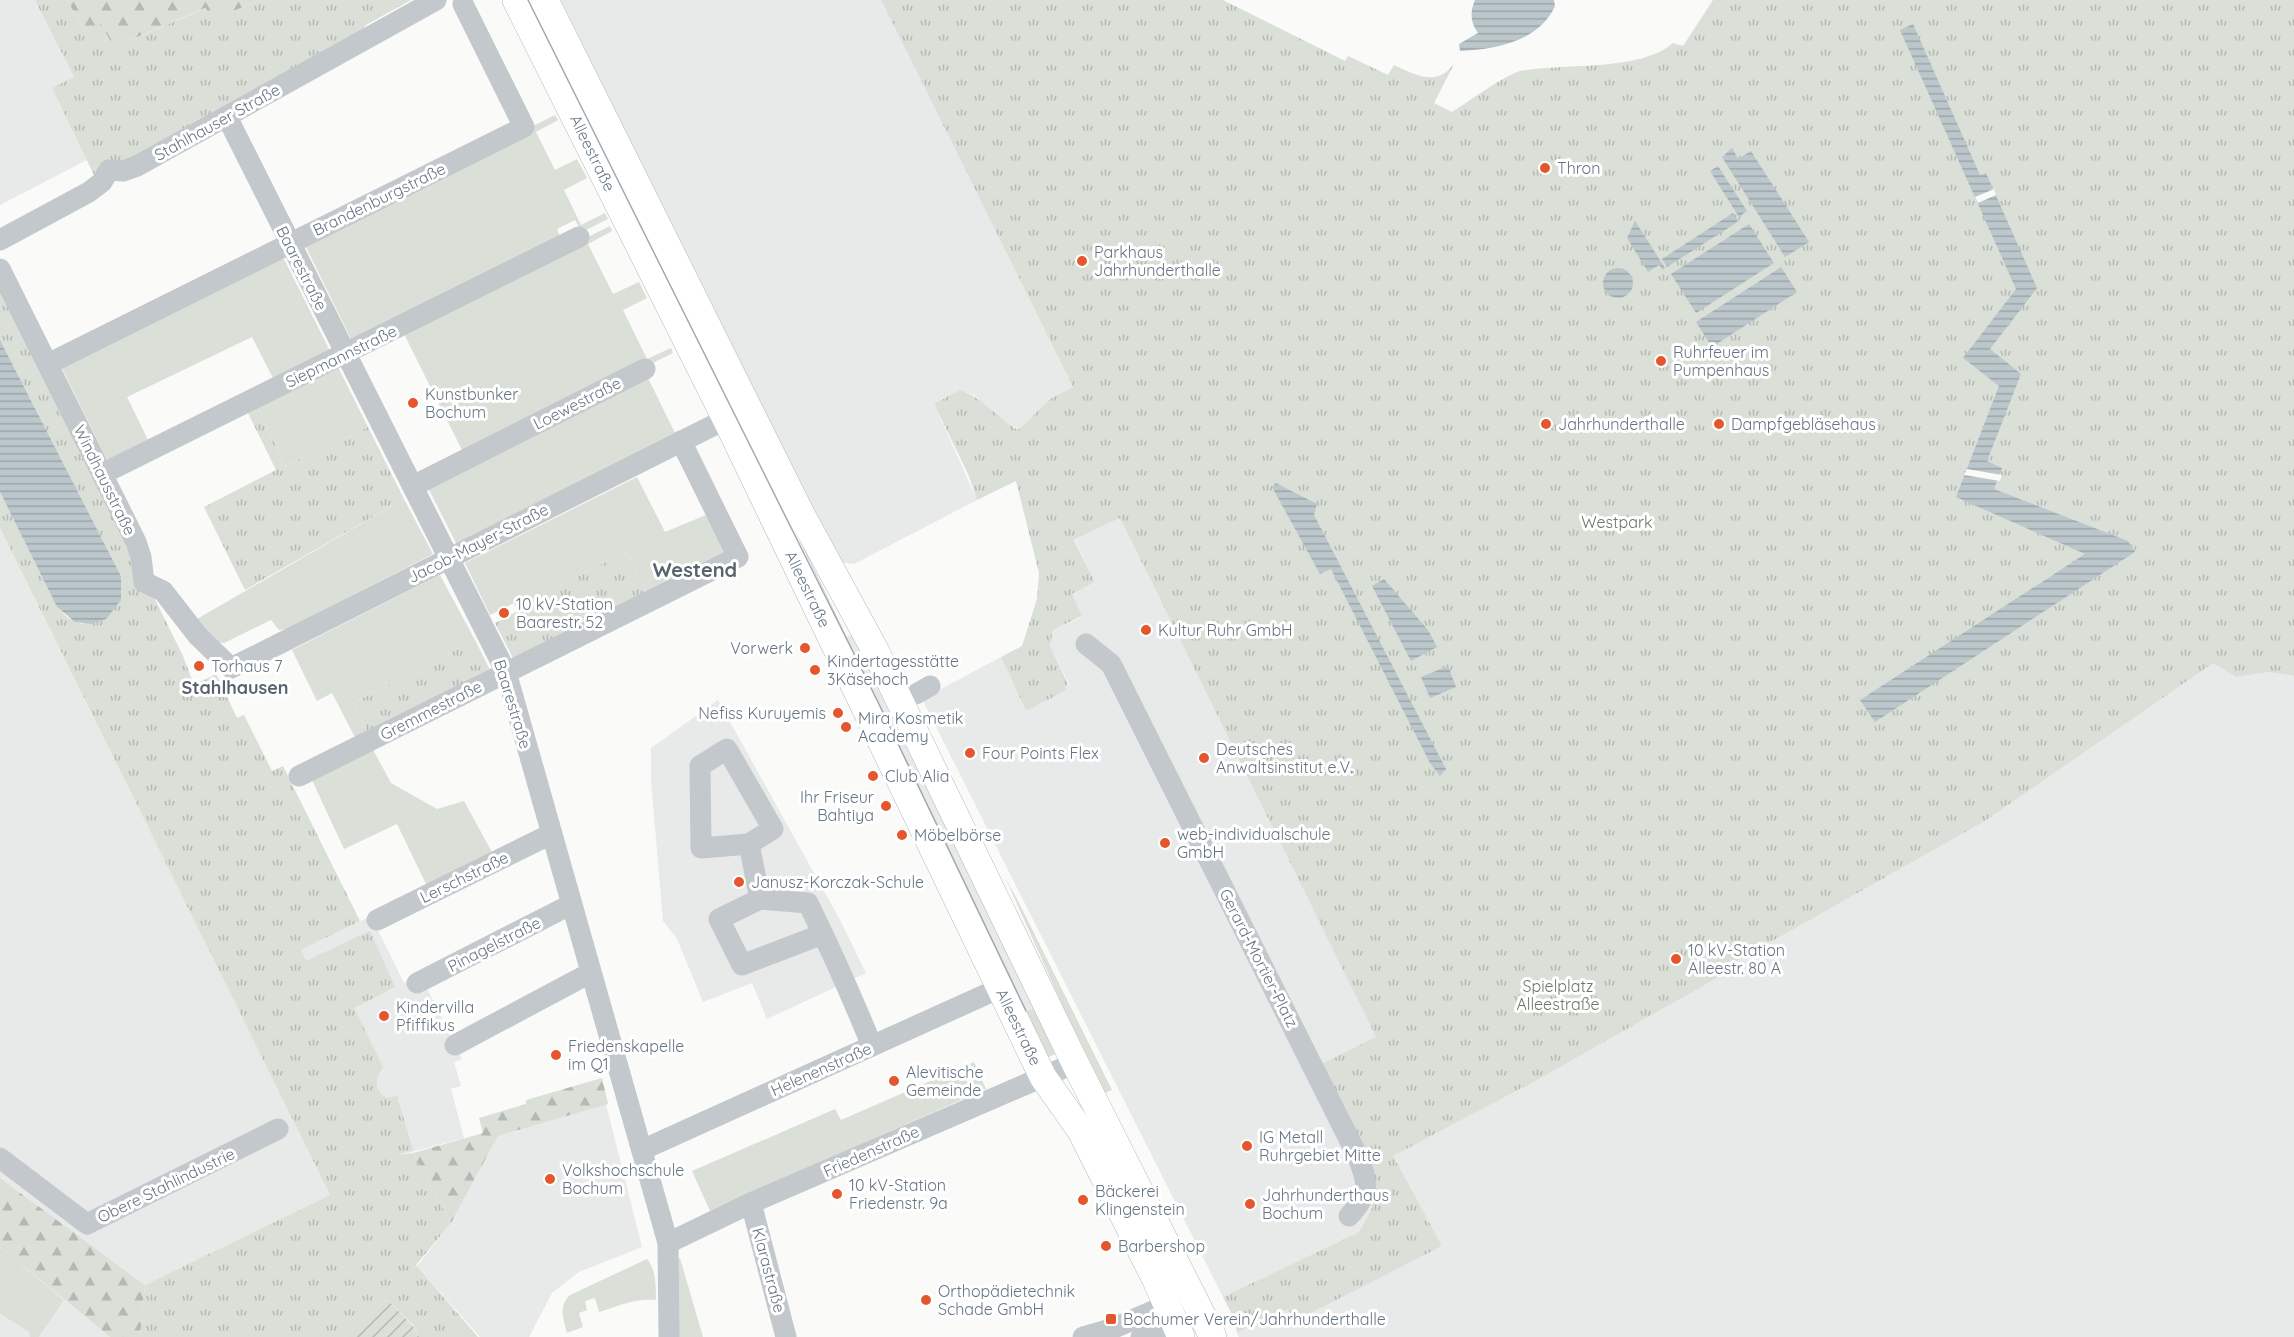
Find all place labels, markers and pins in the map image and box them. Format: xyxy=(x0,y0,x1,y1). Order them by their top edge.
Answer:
place label: Thron xyxy=(1557,158,1600,178)
marker: Thron xyxy=(1538,161,1552,175)
place label: Parkhaus Jahrhunderthalle xyxy=(1094,242,1221,280)
marker: Parkhaus Jahrhunderthalle xyxy=(1075,254,1089,268)
place label: Ruhrfeuer im Pumpenhaus xyxy=(1673,342,1769,380)
marker: Ruhrfeuer im Pumpenhaus xyxy=(1654,354,1668,368)
place label: Kunstbunker Bochum xyxy=(425,384,518,422)
marker: Kunstbunker Bochum xyxy=(406,396,420,410)
place label: Jahrhunderthalle xyxy=(1558,414,1685,434)
place label: Dampfgebläsehaus xyxy=(1731,414,1876,434)
marker: Jahrhunderthalle xyxy=(1539,417,1553,431)
marker: Dampfgebläsehaus xyxy=(1712,417,1726,431)
place label: 10 kV-Station Baarestr. 52 xyxy=(516,594,613,632)
marker: 10 kV-Station Baarestr. 52 xyxy=(497,606,511,620)
place label: Kultur Ruhr GmbH xyxy=(1158,620,1293,640)
marker: Kultur Ruhr GmbH xyxy=(1139,623,1153,637)
place label: Vorwerk xyxy=(730,638,793,658)
marker: Vorwerk xyxy=(798,641,812,655)
place label: Kindertagesstätte 3Käsehoch xyxy=(827,651,959,689)
place label: Torhaus 7 xyxy=(211,656,282,676)
marker: Torhaus 7 xyxy=(192,659,206,673)
marker: Kindertagesstätte 3Käsehoch xyxy=(808,663,822,677)
place label: Nefiss Kuruyemis xyxy=(698,703,826,723)
marker: Nefiss Kuruyemis xyxy=(831,706,845,720)
place label: Mira Kosmetik Academy xyxy=(858,708,963,746)
marker: Mira Kosmetik Academy xyxy=(839,720,853,734)
place label: Deutsches Anwaltsinstitut e.V. xyxy=(1216,739,1353,777)
place label: Four Points Flex xyxy=(982,743,1099,763)
marker: Four Points Flex xyxy=(963,746,977,760)
marker: Deutsches Anwaltsinstitut e.V. xyxy=(1197,751,1211,765)
place label: Club Alia xyxy=(885,766,949,786)
marker: Club Alia xyxy=(866,769,880,783)
place label: Ihr Friseur Bahtiya xyxy=(800,787,874,825)
marker: Ihr Friseur Bahtiya xyxy=(879,799,893,813)
place label: web-individualschule GmbH xyxy=(1177,824,1331,862)
place label: Möbelbörse xyxy=(914,825,1001,845)
marker: Möbelbörse xyxy=(895,828,909,842)
marker: web-individualschule GmbH xyxy=(1158,836,1172,850)
place label: Janusz-Korczak-Schule xyxy=(751,872,924,892)
marker: Janusz-Korczak-Schule xyxy=(732,875,746,889)
place label: 10 kV-Station Alleestr. 80 A xyxy=(1688,940,1785,978)
marker: 10 kV-Station Alleestr. 80 A xyxy=(1669,952,1683,966)
place label: Kindervilla Pfiffikus xyxy=(396,997,474,1035)
marker: Kindervilla Pfiffikus xyxy=(377,1009,391,1023)
place label: Friedenskapelle im Q1 xyxy=(568,1036,684,1074)
marker: Friedenskapelle im Q1 xyxy=(549,1048,563,1062)
place label: Alevitische Gemeinde xyxy=(906,1062,984,1100)
marker: Alevitische Gemeinde xyxy=(887,1074,901,1088)
place label: IG Metall Ruhrgebiet Mitte xyxy=(1259,1127,1381,1165)
marker: IG Metall Ruhrgebiet Mitte xyxy=(1240,1139,1254,1153)
place label: Volkshochschule Bochum xyxy=(562,1160,684,1198)
marker: Volkshochschule Bochum xyxy=(543,1172,557,1186)
place label: 10 kV-Station Friedenstr. 9a xyxy=(849,1175,948,1213)
place label: Bäckerei Klingenstein xyxy=(1095,1181,1185,1219)
place label: Jahrhunderthaus Bochum xyxy=(1262,1185,1389,1223)
marker: 10 kV-Station Friedenstr. 9a xyxy=(830,1187,844,1201)
marker: Bäckerei Klingenstein xyxy=(1076,1193,1090,1207)
marker: Jahrhunderthaus Bochum xyxy=(1243,1197,1257,1211)
place label: Barbershop xyxy=(1118,1236,1205,1256)
marker: Barbershop xyxy=(1099,1239,1113,1253)
place label: Orthopädietechnik Schade GmbH xyxy=(938,1281,1075,1319)
marker: Orthopädietechnik Schade GmbH xyxy=(919,1293,933,1307)
place label: Bochumer Verein/Jahrhunderthalle xyxy=(1123,1309,1386,1329)
marker: Bochumer Verein/Jahrhunderthalle xyxy=(1104,1312,1118,1326)

